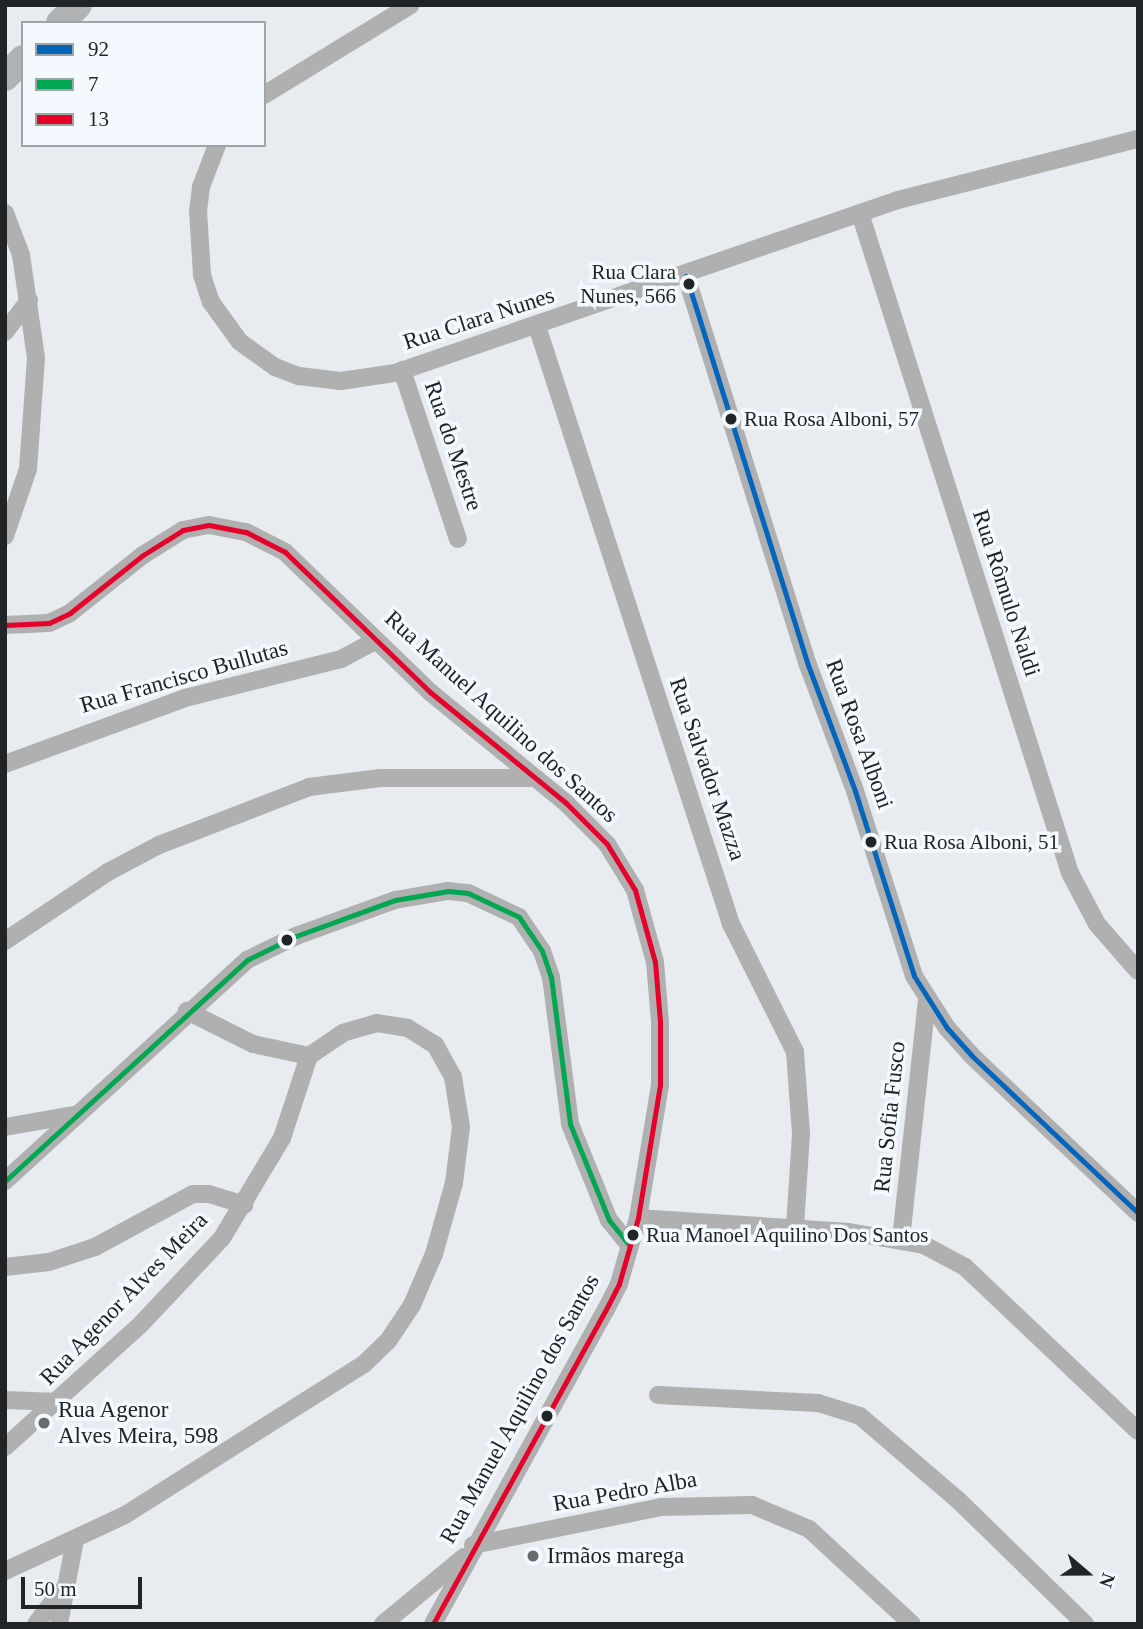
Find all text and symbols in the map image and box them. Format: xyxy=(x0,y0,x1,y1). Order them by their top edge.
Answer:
legend xyxy=(21,21,266,147)
text: 92 xyxy=(88,37,109,61)
text: 7 xyxy=(88,72,99,96)
text: 13 xyxy=(88,107,109,131)
place label: Rua Clara Nunes, 566 xyxy=(580,259,676,309)
marker: Rua Clara Nunes, 566 xyxy=(682,277,696,291)
street label: Rua Clara Nunes xyxy=(400,282,558,356)
street label: Rua do Mestre xyxy=(418,377,488,515)
place label: Rua Rosa Alboni, 57 xyxy=(744,406,920,432)
marker: Rua Rosa Alboni, 57 xyxy=(724,412,738,426)
street label: Rua Rômulo Naldi xyxy=(966,506,1046,680)
street label: Rua Manuel Aquilino dos Santos xyxy=(378,605,624,829)
street label: Rua Francisco Bullutas xyxy=(77,634,291,720)
street label: Rua Rosa Alboni xyxy=(819,655,899,813)
street label: Rua Salvador Mazza xyxy=(663,674,751,864)
place label: Rua Rosa Alboni, 51 xyxy=(884,829,1060,855)
marker: Rua Rosa Alboni, 51 xyxy=(864,835,878,849)
unlabelled marker xyxy=(280,933,294,947)
street label: Rua Sofia Fusco xyxy=(868,1040,912,1194)
street label: Rua Agenor Alves Meira xyxy=(34,1206,214,1392)
place label: Rua Manoel Aquilino Dos Santos xyxy=(646,1222,929,1248)
marker: Rua Manoel Aquilino Dos Santos xyxy=(626,1228,640,1242)
street label: Rua Manuel Aquilino dos Santos xyxy=(434,1269,606,1549)
place label: Rua Agenor Alves Meira, 598 xyxy=(58,1396,218,1450)
unlabelled marker xyxy=(540,1409,554,1423)
marker: Rua Agenor Alves Meira, 598 xyxy=(36,1415,52,1431)
street label: Rua Pedro Alba xyxy=(550,1466,700,1518)
north arrow xyxy=(1052,1538,1122,1608)
place label: Irmãos marega xyxy=(547,1542,684,1570)
marker: Irmãos marega xyxy=(525,1548,541,1564)
scale bar xyxy=(24,1562,145,1606)
text: N xyxy=(1095,1570,1119,1590)
text: 50 m xyxy=(34,1577,77,1601)

